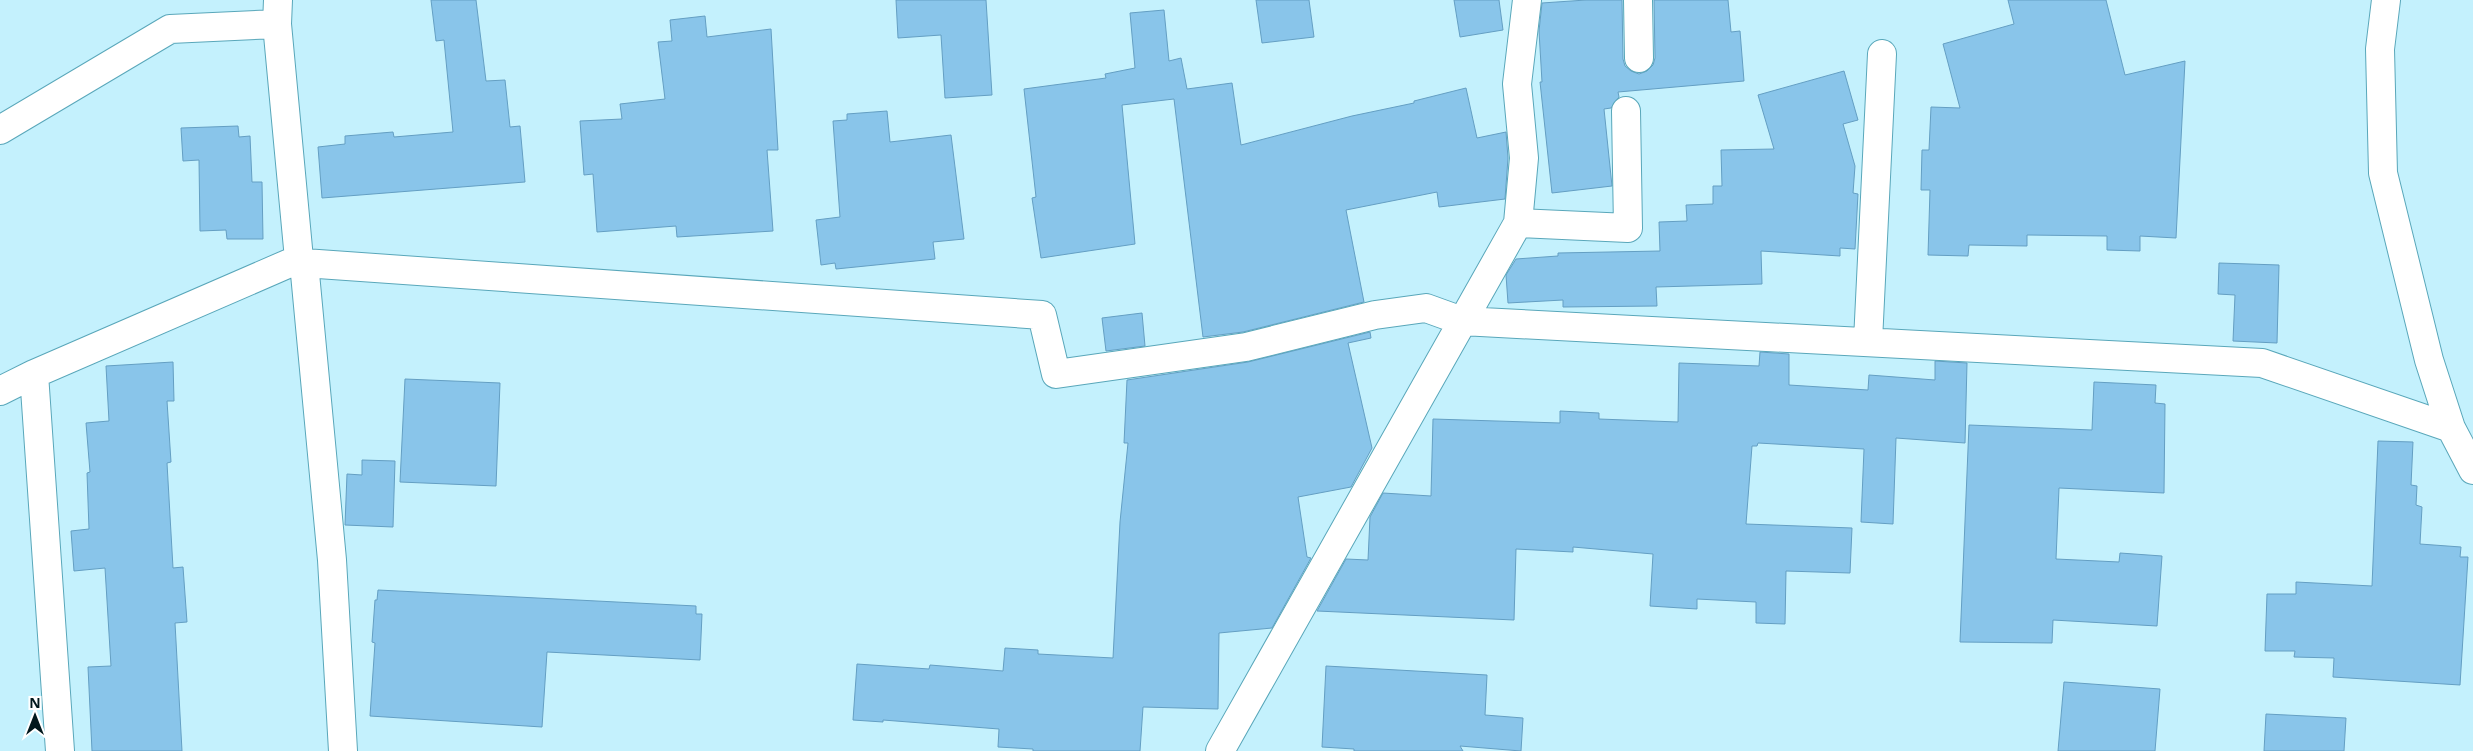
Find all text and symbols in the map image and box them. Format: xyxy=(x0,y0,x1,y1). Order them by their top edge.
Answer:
north arrow xyxy=(10,691,60,741)
text: N xyxy=(29,693,41,712)

